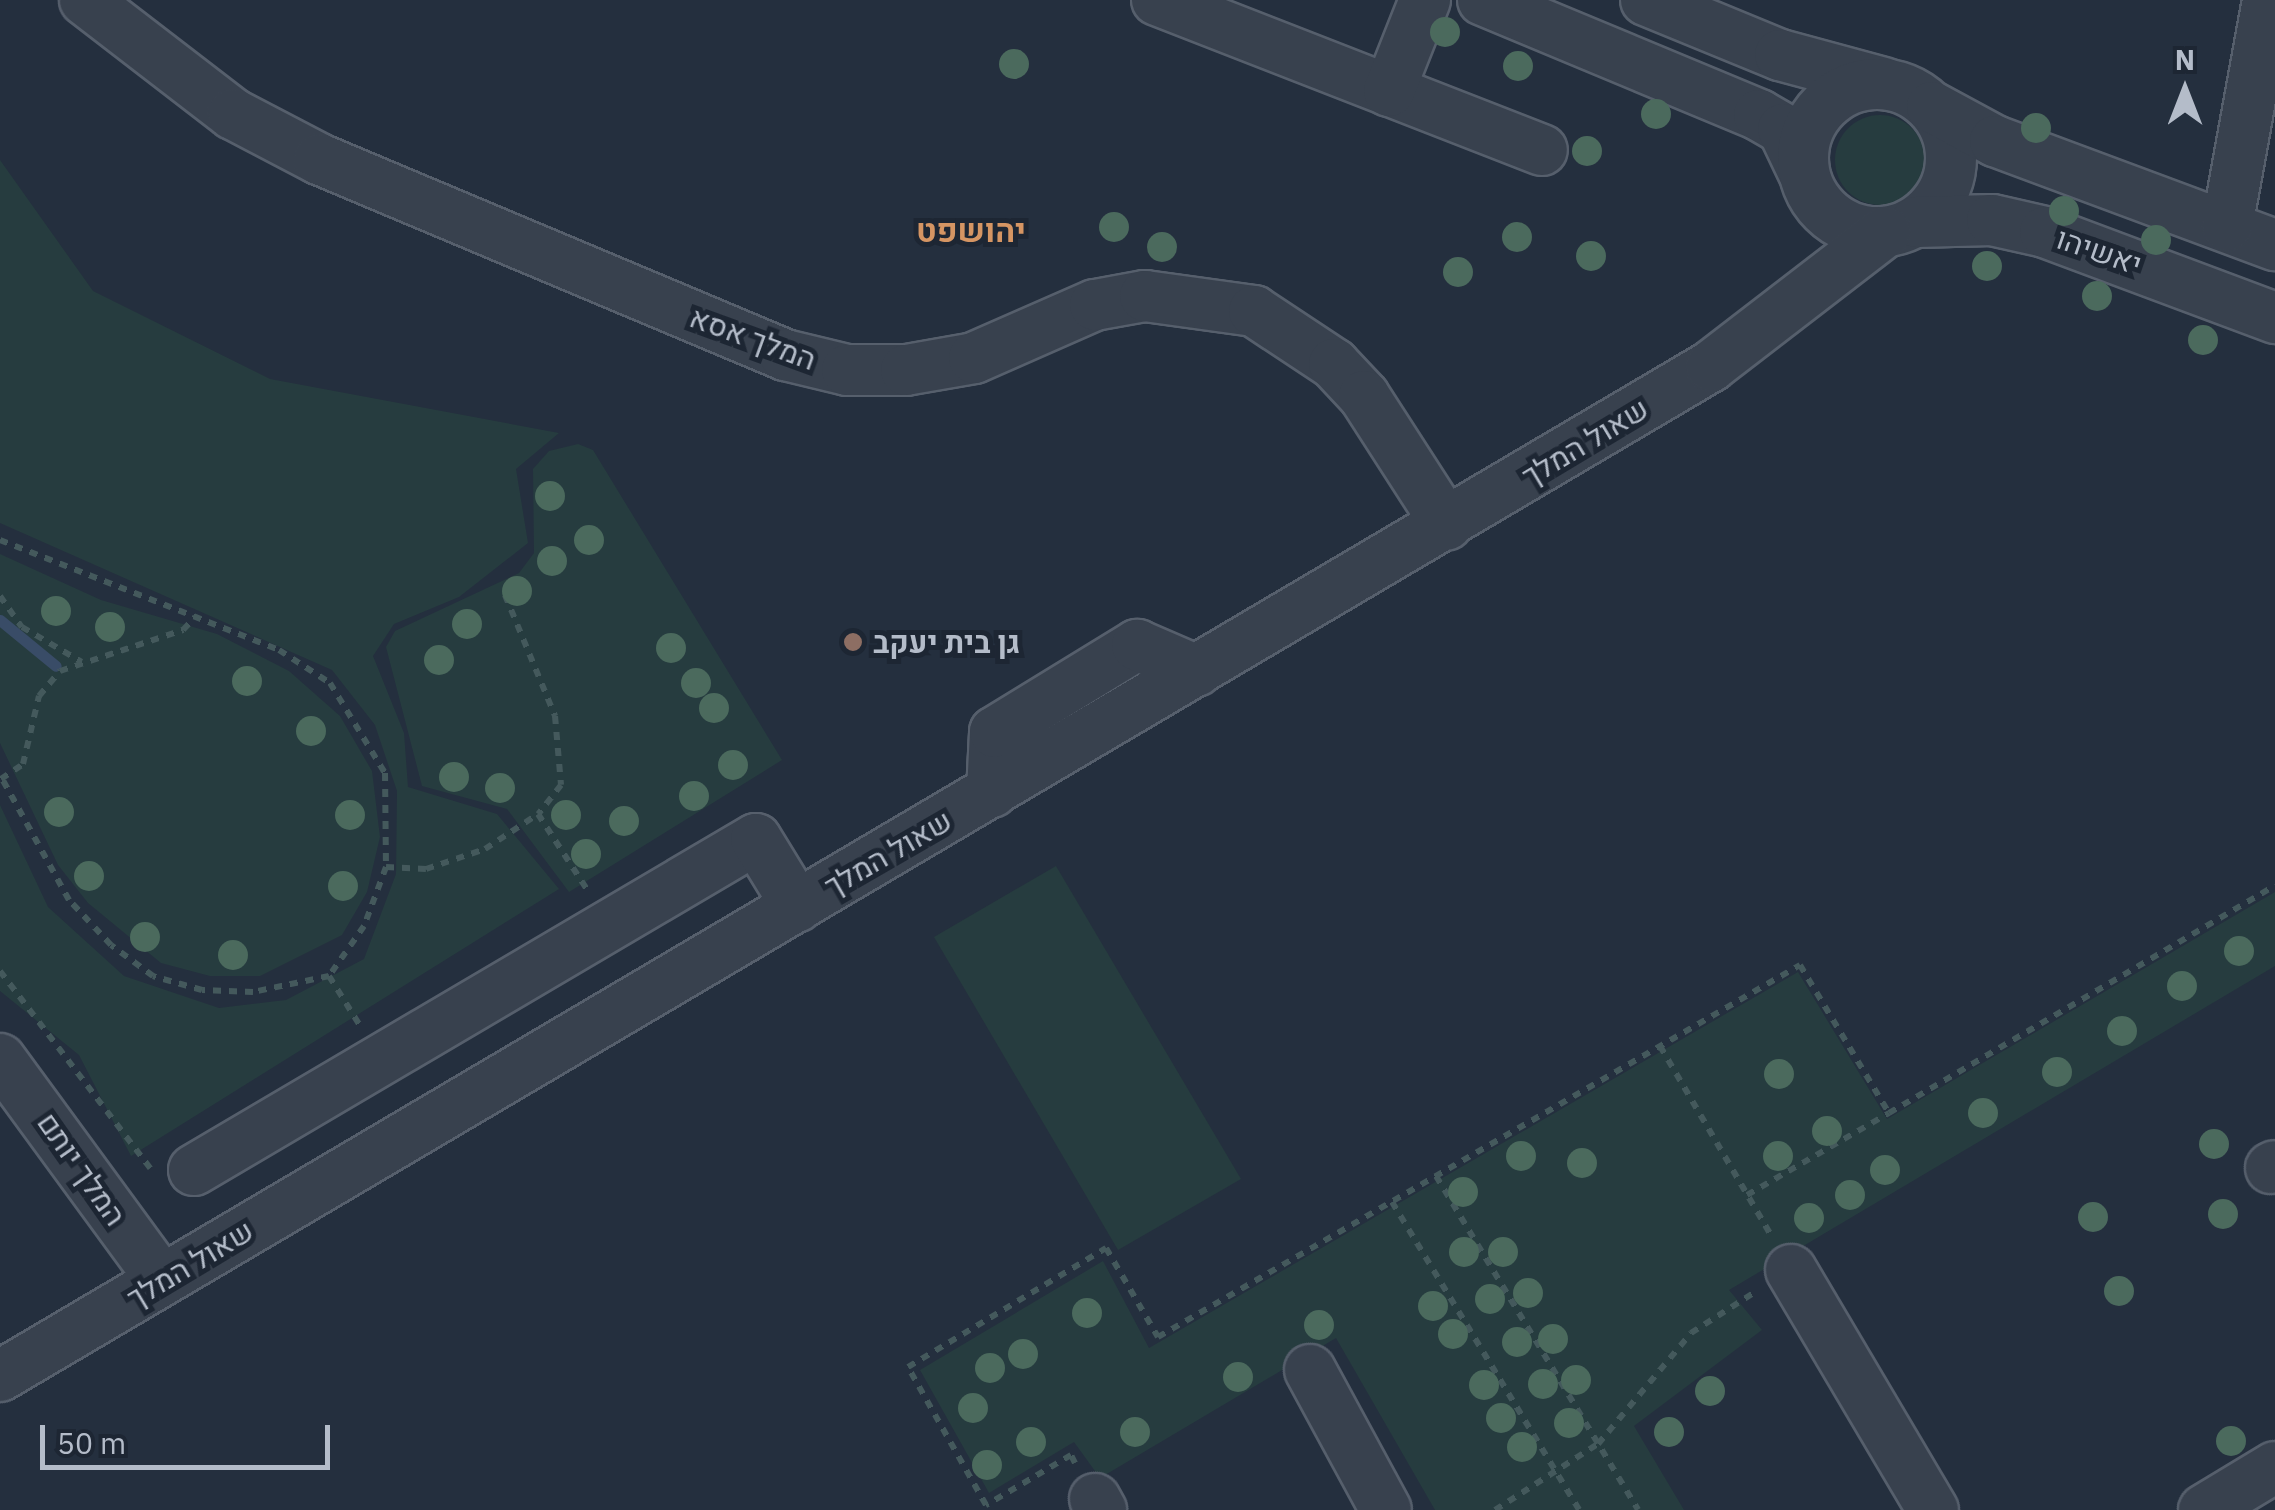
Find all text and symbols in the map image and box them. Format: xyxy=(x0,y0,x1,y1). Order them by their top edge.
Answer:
north arrow xyxy=(2135,40,2235,140)
text: N xyxy=(2175,41,2195,78)
district label: יהושפט xyxy=(916,211,1026,249)
street label: יאשיהו xyxy=(2052,220,2146,282)
street label: המלך אסא xyxy=(685,299,821,377)
street label: שאול המלך xyxy=(1515,390,1655,494)
place label: גן בית יעקב xyxy=(873,624,1020,660)
marker: גן בית יעקב xyxy=(842,631,864,653)
street label: שאול המלך xyxy=(818,802,958,904)
street label: המלך יותם xyxy=(30,1106,134,1232)
street label: שאול המלך xyxy=(120,1212,260,1316)
scale bar xyxy=(45,1405,335,1467)
text: 50 m xyxy=(57,1423,126,1462)

